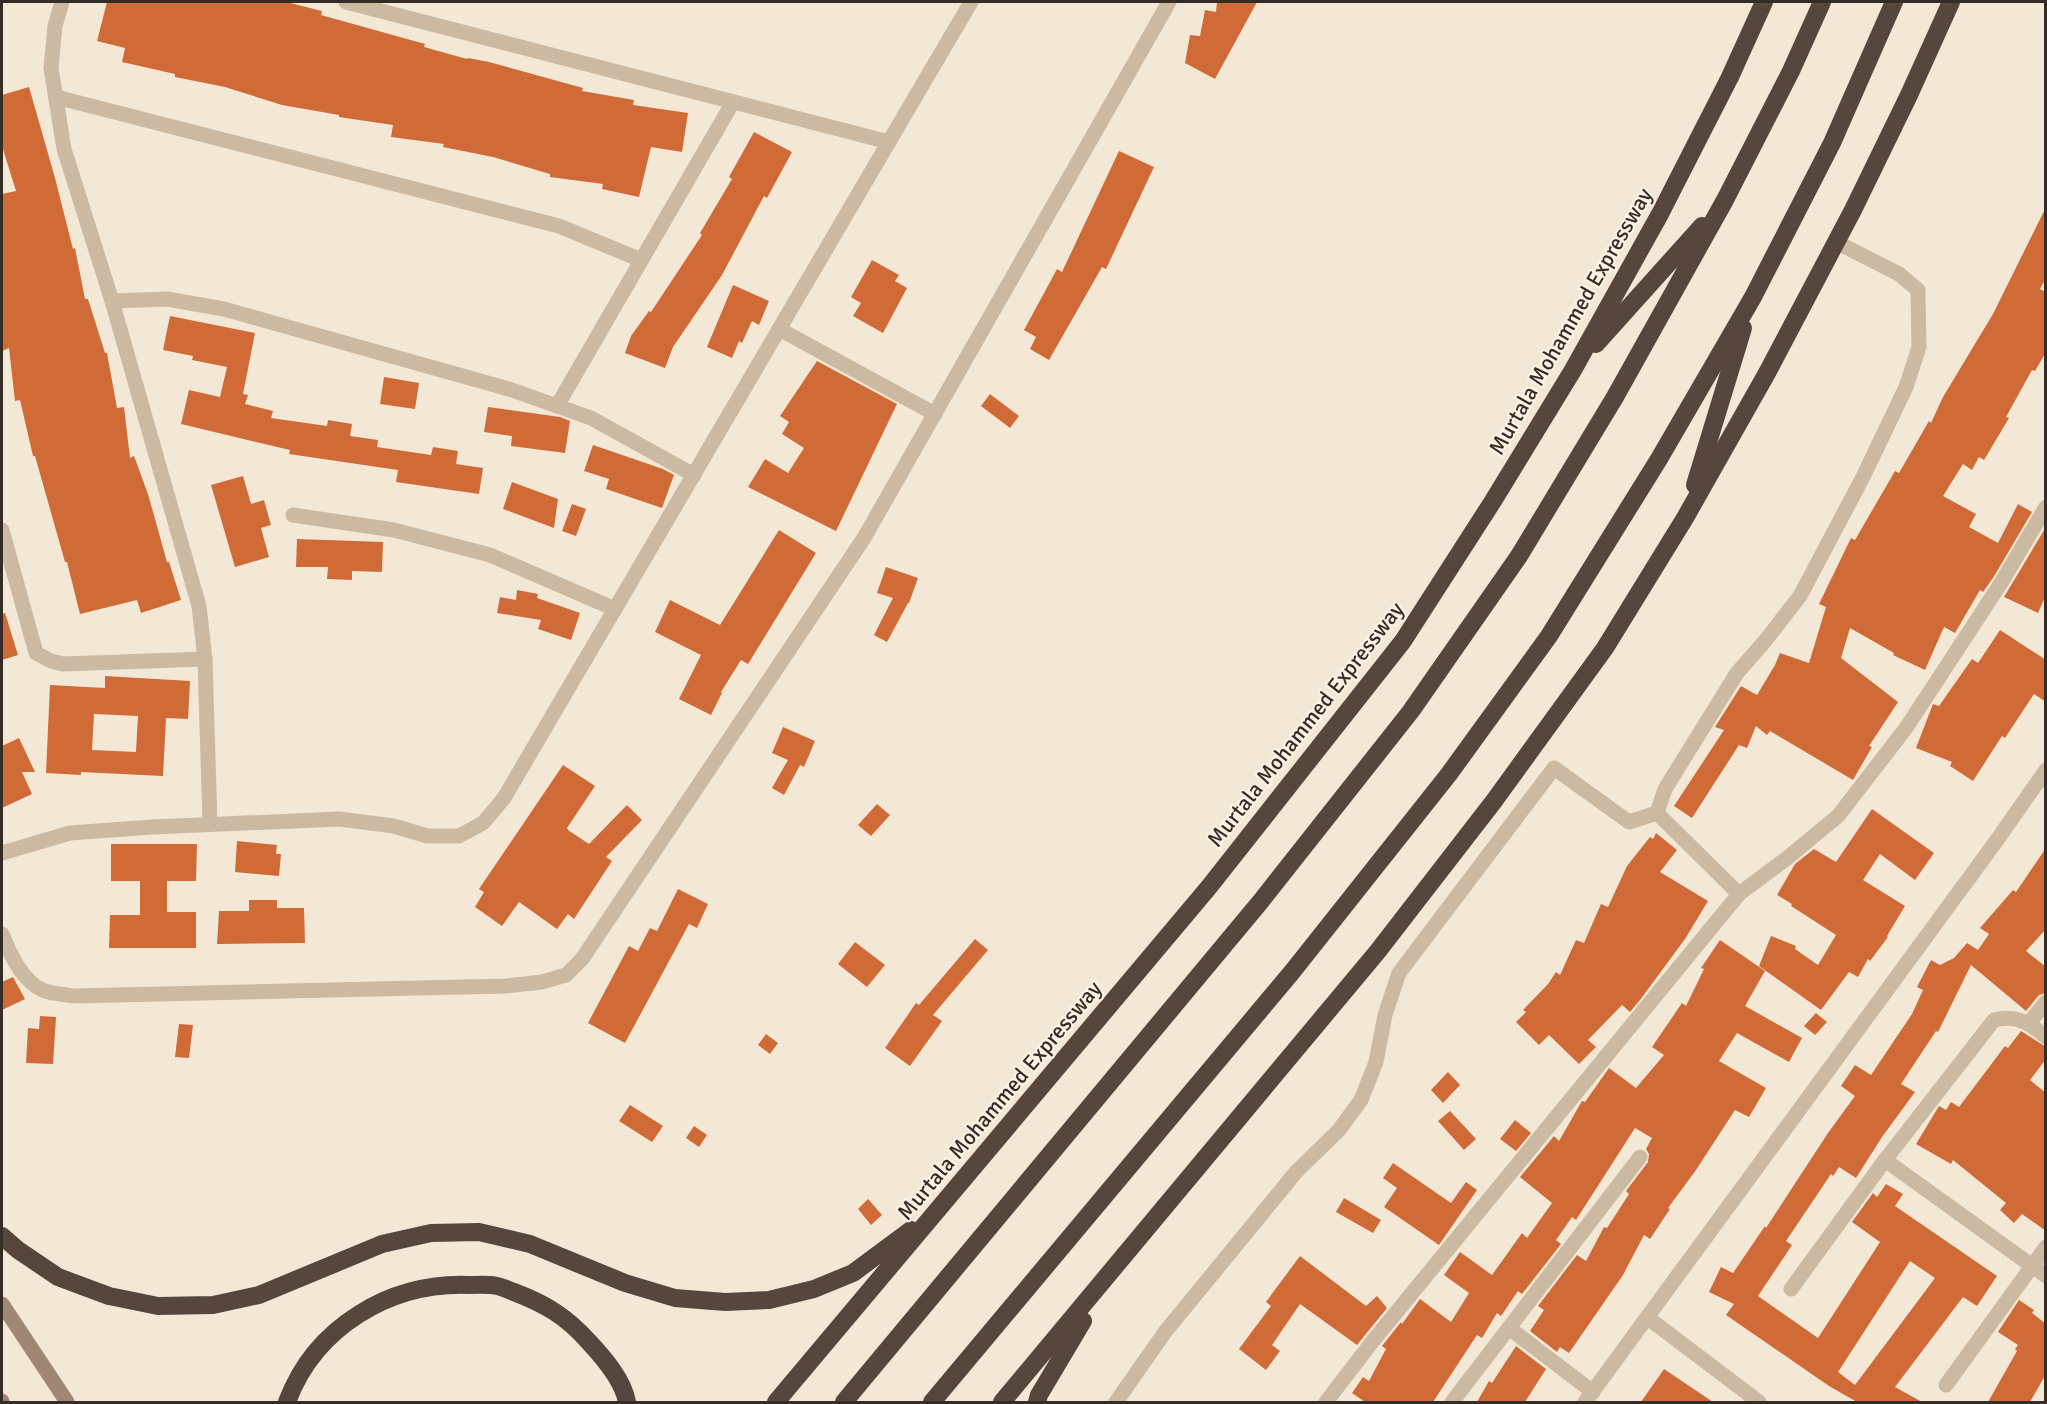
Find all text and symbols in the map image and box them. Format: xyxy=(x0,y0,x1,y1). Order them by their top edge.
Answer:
street label: Murtala Mohammed Expressway xyxy=(1483,182,1658,459)
street label: Murtala Mohammed Expressway xyxy=(1201,596,1410,852)
street label: Murtala Mohammed Expressway xyxy=(891,975,1108,1225)

